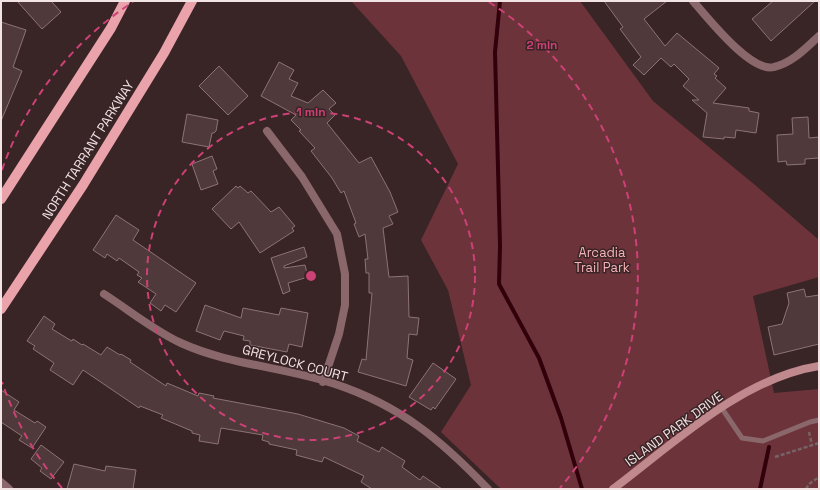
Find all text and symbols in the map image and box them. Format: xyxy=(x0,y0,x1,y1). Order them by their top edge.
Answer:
text: 2 min xyxy=(526,37,558,53)
street label: NORTH TARRANT PARKWAY xyxy=(38,77,138,223)
text: 1 min xyxy=(296,104,326,120)
park label: Arcadia Trail Park xyxy=(574,244,630,276)
centre of rings xyxy=(304,269,318,283)
street label: GREYLOCK COURT xyxy=(240,341,350,385)
street label: ISLAND PARK DRIVE xyxy=(622,388,726,470)

